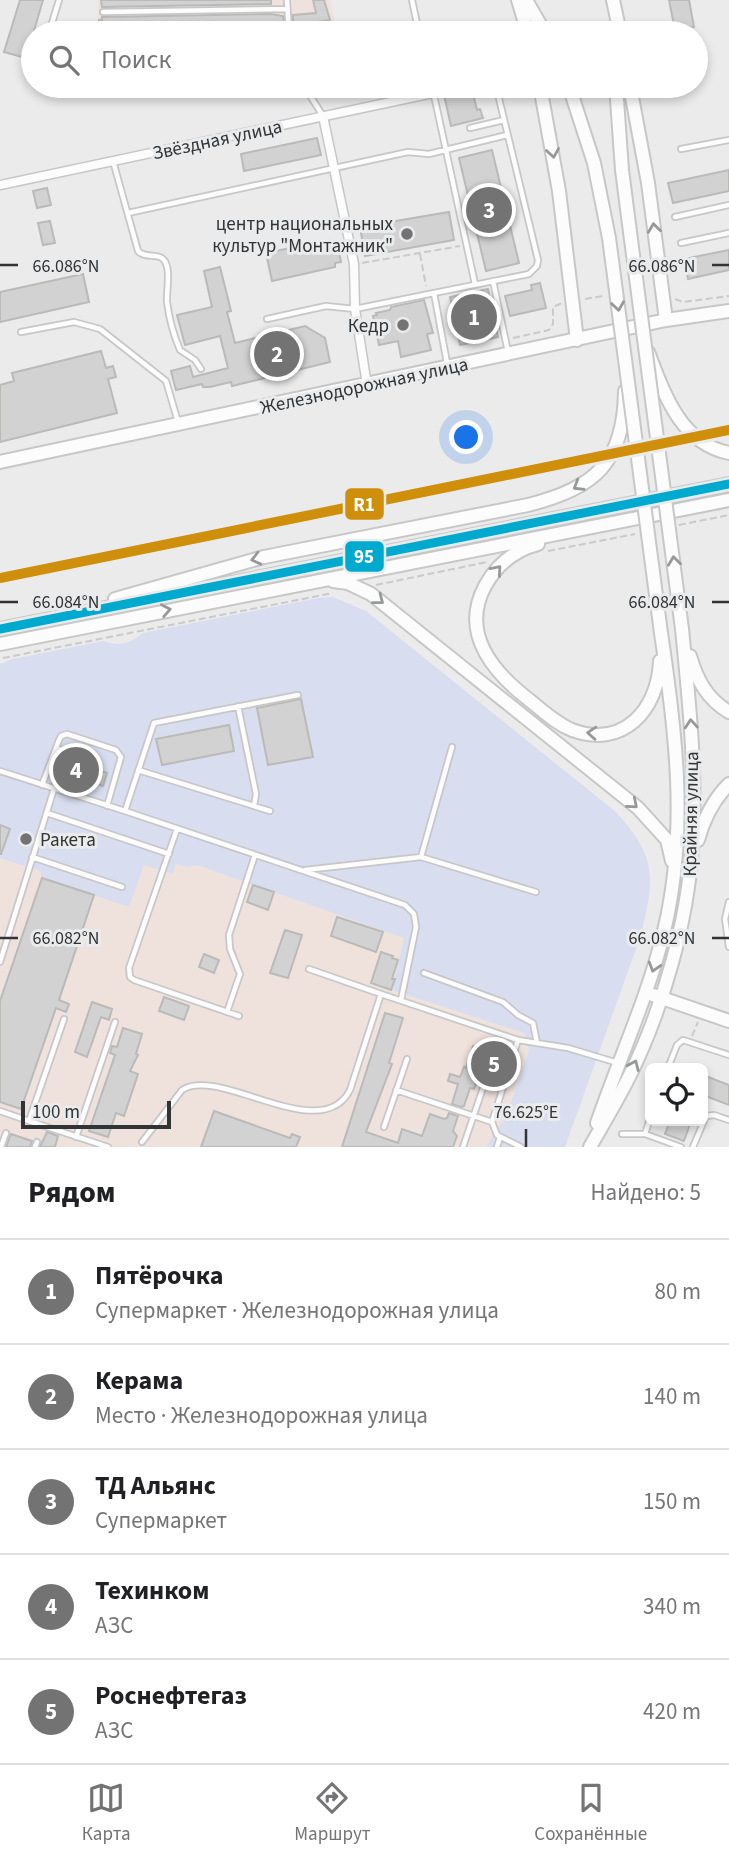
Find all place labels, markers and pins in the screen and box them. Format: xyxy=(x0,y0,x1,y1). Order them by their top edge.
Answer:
pin: 3 xyxy=(466,184,512,236)
place label: центр национальных культур "Монтажник" xyxy=(212,211,394,260)
marker: центр национальных культур "Монтажник" xyxy=(399,226,415,242)
pin: 1 xyxy=(451,291,497,343)
place label: Кедр xyxy=(348,313,389,340)
marker: Кедр xyxy=(395,317,411,333)
pin: 2 xyxy=(254,328,300,380)
pin: 4 xyxy=(53,744,99,796)
place label: Ракета xyxy=(40,827,96,854)
marker: Ракета xyxy=(18,831,34,847)
pin: 5 xyxy=(471,1038,517,1090)

